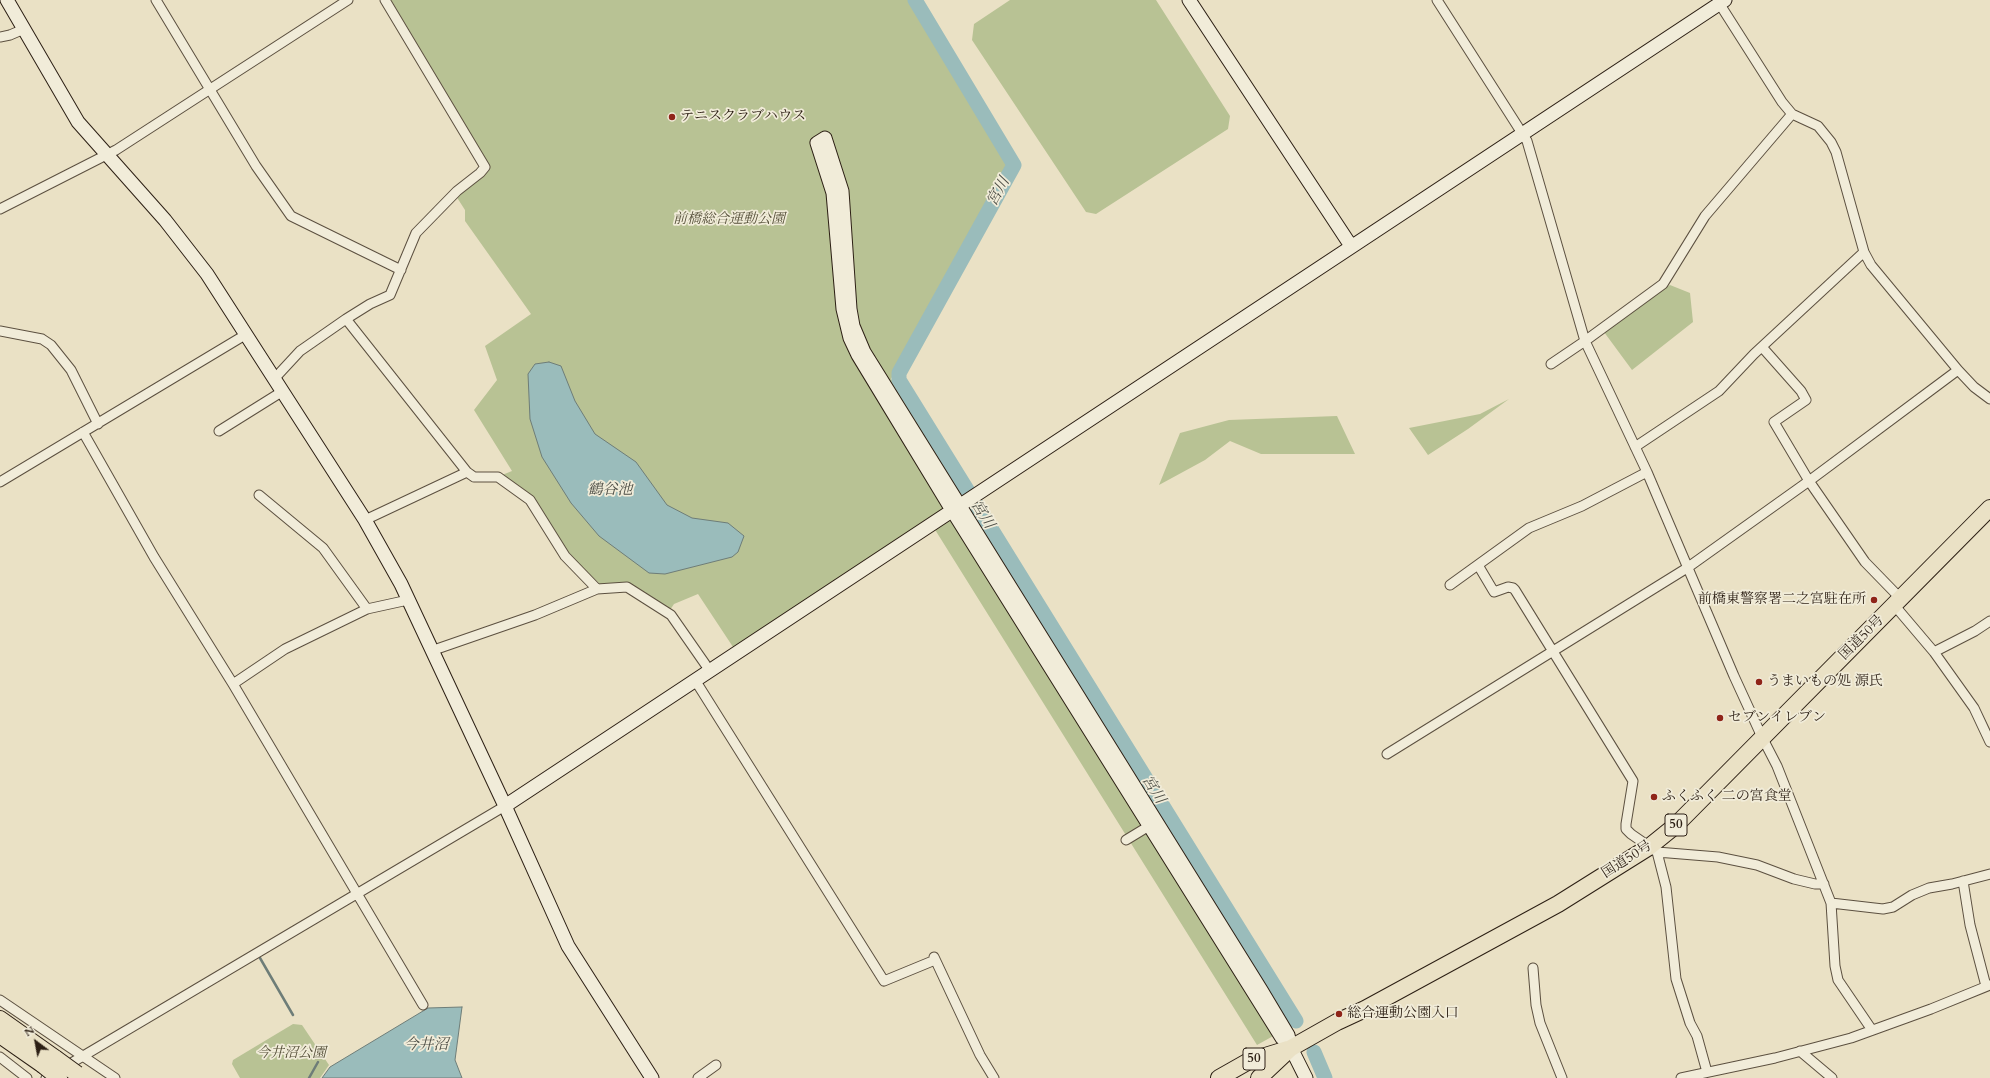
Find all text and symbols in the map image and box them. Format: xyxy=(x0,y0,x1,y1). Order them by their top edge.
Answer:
place label: テニスクラブハウス xyxy=(680,109,806,125)
marker: テニスクラブハウス xyxy=(667,112,677,122)
water label: 宮川 xyxy=(984,175,1014,209)
park label: 前橋総合運動公園 xyxy=(673,212,785,228)
water label: 鶴谷池 xyxy=(588,482,632,500)
water label: 宮川 xyxy=(966,498,998,532)
place label: 前橋東警察署二之宮駐在所 xyxy=(1698,592,1866,608)
marker: 前橋東警察署二之宮駐在所 xyxy=(1869,595,1879,605)
street label: 国道50号 xyxy=(1836,612,1888,664)
place label: うまいもの処 源氏 xyxy=(1767,674,1883,690)
marker: うまいもの処 源氏 xyxy=(1754,677,1764,687)
place label: セブンイレブン xyxy=(1728,710,1826,726)
marker: セブンイレブン xyxy=(1715,713,1725,723)
water label: 宮川 xyxy=(1137,773,1169,807)
place label: ふくふく 二の宮食堂 xyxy=(1662,789,1792,805)
marker: ふくふく 二の宮食堂 xyxy=(1649,792,1659,802)
road number: 50 xyxy=(1665,814,1687,836)
street label: 国道50号 xyxy=(1599,838,1655,882)
place label: 総合運動公園入口 xyxy=(1347,1006,1459,1022)
marker: 総合運動公園入口 xyxy=(1334,1009,1344,1019)
north arrow xyxy=(16,1022,56,1062)
text: N xyxy=(21,1023,37,1040)
water label: 今井沼 xyxy=(404,1037,448,1055)
park label: 今井沼公園 xyxy=(256,1046,326,1062)
road number: 50 xyxy=(1243,1048,1265,1070)

